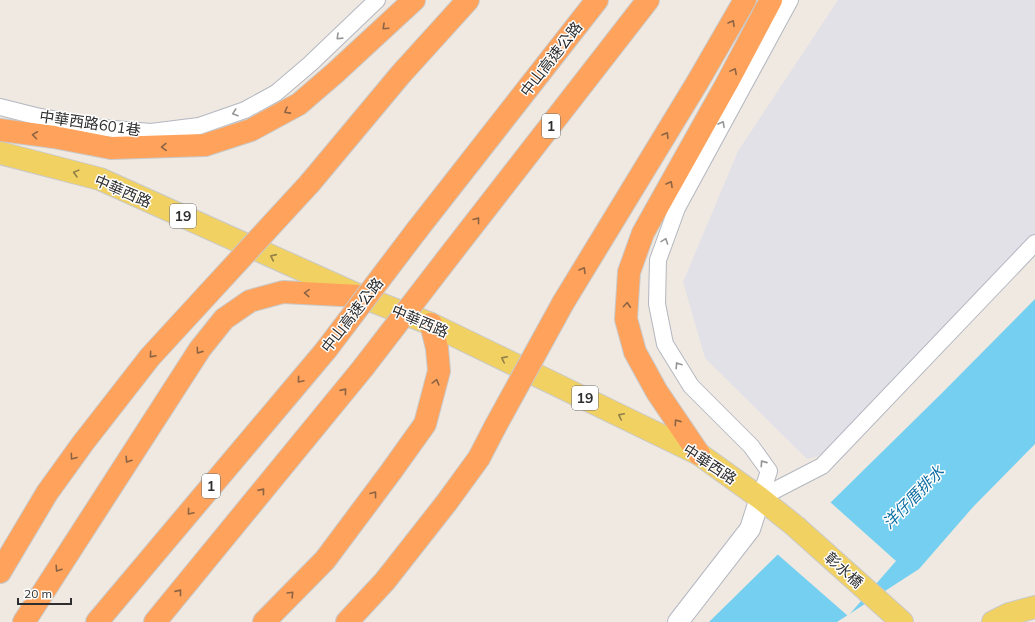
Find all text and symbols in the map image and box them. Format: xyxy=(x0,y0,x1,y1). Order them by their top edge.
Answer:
street label: 中山高速公路 xyxy=(516,18,586,100)
one-way arrow xyxy=(727,20,734,27)
one-way arrow xyxy=(382,22,390,29)
one-way arrow xyxy=(336,32,344,40)
one-way arrow xyxy=(729,68,736,75)
street label: 中華西路601巷 xyxy=(38,106,142,140)
one-way arrow xyxy=(283,106,291,113)
one-way arrow xyxy=(232,109,239,117)
road number: 1 xyxy=(542,114,560,138)
one-way arrow xyxy=(718,121,725,128)
one-way arrow xyxy=(32,131,38,140)
one-way arrow xyxy=(661,132,668,139)
one-way arrow xyxy=(161,143,167,151)
one-way arrow xyxy=(73,169,80,178)
street label: 中華西路 xyxy=(92,171,154,211)
one-way arrow xyxy=(666,181,673,189)
road number: 19 xyxy=(170,204,196,228)
one-way arrow xyxy=(472,218,479,225)
one-way arrow xyxy=(660,237,668,244)
one-way arrow xyxy=(270,254,277,262)
one-way arrow xyxy=(579,267,586,274)
street label: 中山高速公路 xyxy=(317,274,387,356)
one-way arrow xyxy=(304,289,310,297)
street label: 中華西路 xyxy=(389,301,451,341)
one-way arrow xyxy=(622,302,631,308)
one-way arrow xyxy=(197,346,204,353)
one-way arrow xyxy=(150,350,157,357)
one-way arrow xyxy=(501,356,508,364)
one-way arrow xyxy=(675,362,682,369)
one-way arrow xyxy=(298,376,305,383)
one-way arrow xyxy=(431,379,439,385)
road number: 19 xyxy=(572,386,598,410)
one-way arrow xyxy=(340,388,347,396)
one-way arrow xyxy=(618,413,625,421)
one-way arrow xyxy=(675,419,682,426)
street label: 中華西路 xyxy=(680,440,740,488)
one-way arrow xyxy=(70,453,77,460)
one-way arrow xyxy=(125,456,133,463)
one-way arrow xyxy=(760,460,767,467)
water label: 洋仔厝排水 xyxy=(878,461,949,533)
road number: 1 xyxy=(202,474,220,498)
one-way arrow xyxy=(257,489,264,496)
one-way arrow xyxy=(369,492,376,499)
one-way arrow xyxy=(187,507,194,515)
street label: 彰水橋 xyxy=(821,548,867,592)
one-way arrow xyxy=(55,565,63,572)
scale bar xyxy=(18,580,71,606)
text: 20 m xyxy=(24,586,52,601)
one-way arrow xyxy=(175,589,182,596)
one-way arrow xyxy=(286,591,294,599)

